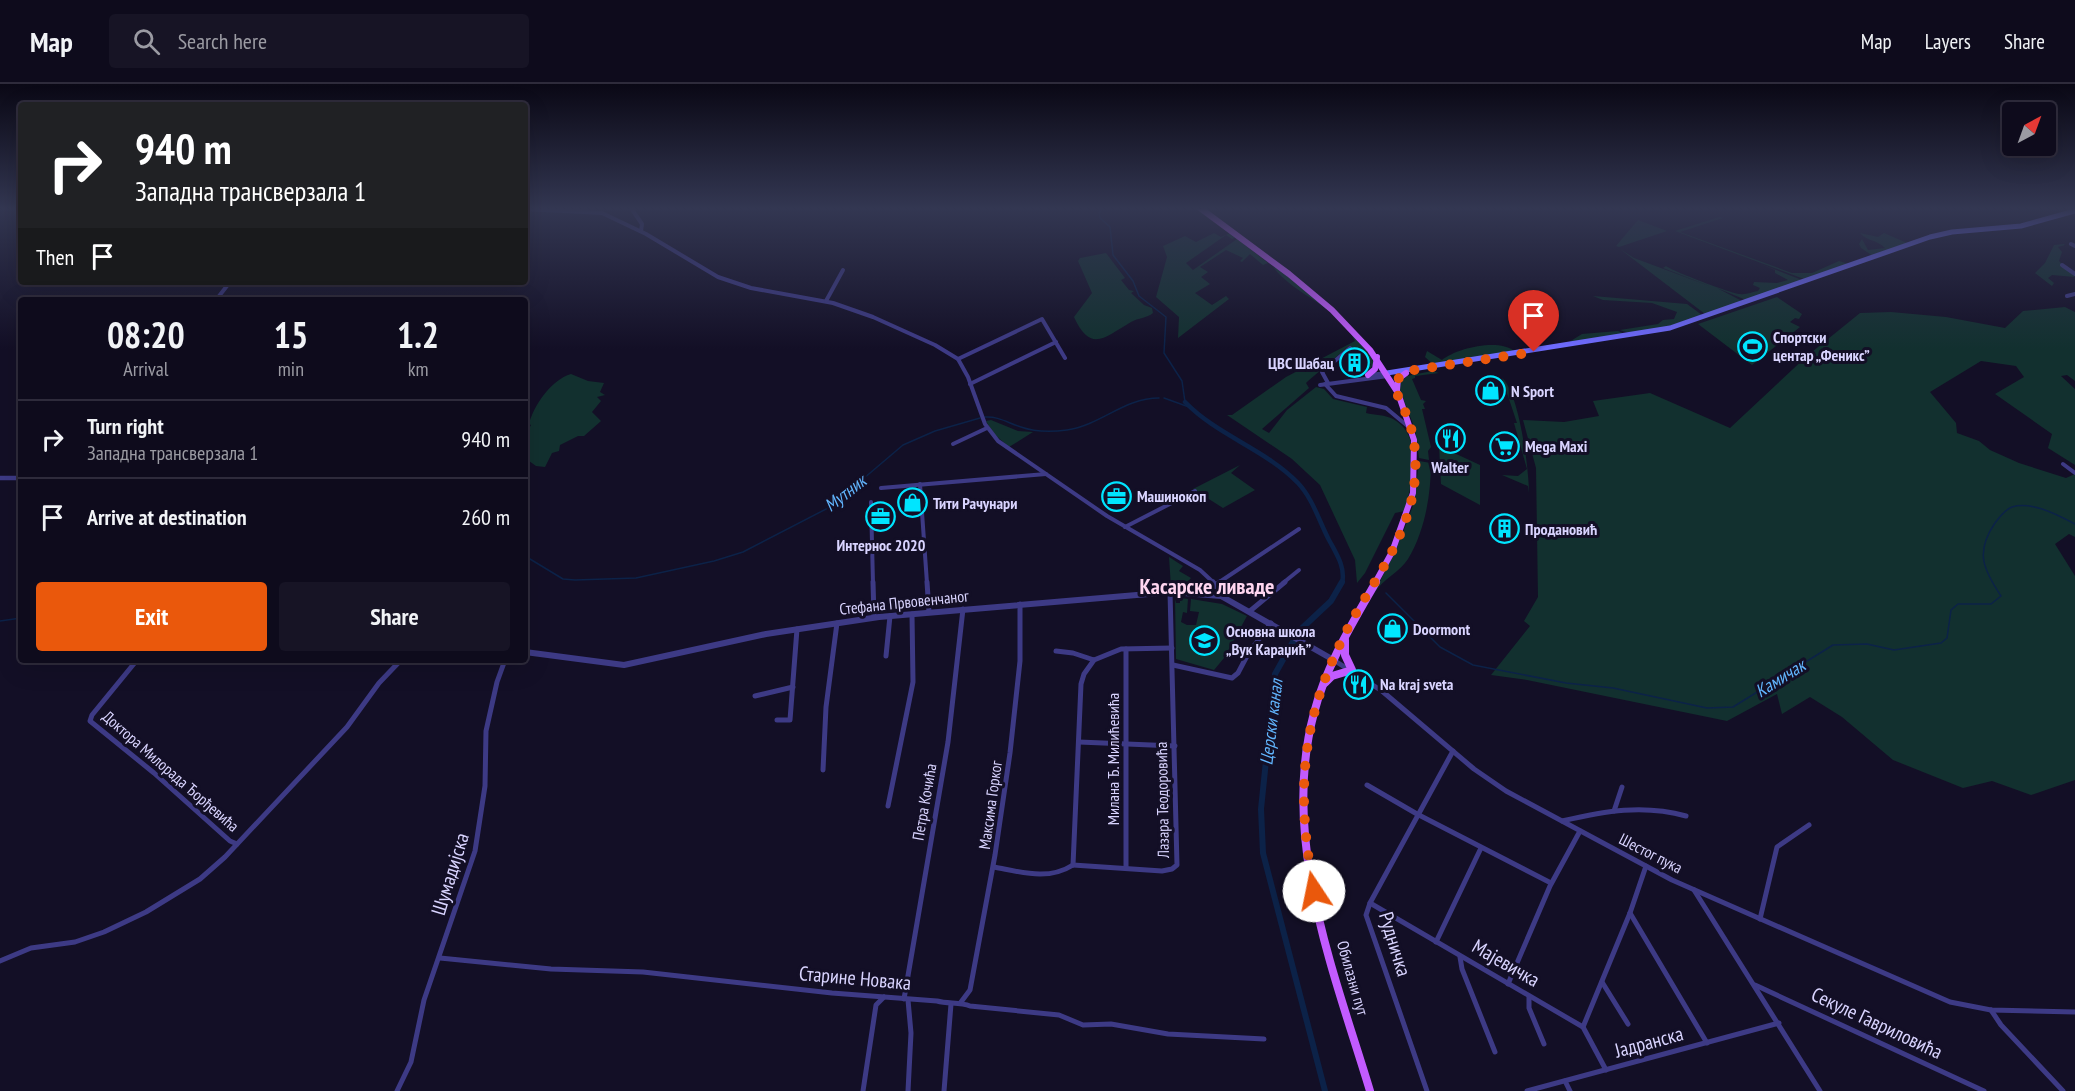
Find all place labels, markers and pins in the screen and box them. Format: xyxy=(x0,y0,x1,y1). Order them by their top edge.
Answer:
pin xyxy=(1508,290,1559,352)
place label: Спортски центар „Феникс” xyxy=(1773,327,1870,365)
sports icon: Спортски центар „Феникс” xyxy=(1736,330,1768,362)
building icon: ЦВС Шабац xyxy=(1339,347,1371,379)
place label: ЦВС Шабац xyxy=(1268,353,1335,373)
shop icon: N Sport xyxy=(1474,375,1506,407)
place label: N Sport xyxy=(1511,381,1554,401)
restaurant icon: Walter xyxy=(1434,423,1466,455)
supermarket icon: Mega Maxi xyxy=(1488,430,1520,462)
place label: Mega Maxi xyxy=(1525,436,1588,456)
place label: Walter xyxy=(1430,457,1469,477)
office icon: Машинокоп xyxy=(1100,480,1132,512)
place label: Машинокоп xyxy=(1137,486,1206,506)
shop icon: Тити Рачунари xyxy=(896,487,928,519)
place label: Тити Рачунари xyxy=(933,493,1017,513)
office icon: Интернос 2020 xyxy=(865,501,897,533)
building icon: Продановић xyxy=(1488,513,1520,545)
place label: Продановић xyxy=(1525,519,1597,539)
place label: Интернос 2020 xyxy=(837,535,926,555)
shop icon: Doormont xyxy=(1376,613,1408,645)
place label: Doormont xyxy=(1413,619,1470,639)
place label: Основна школа „Вук Караџић” xyxy=(1226,621,1316,659)
school or university icon: Основна школа „Вук Караџић” xyxy=(1189,624,1221,656)
restaurant icon: Na kraj sveta xyxy=(1343,668,1375,700)
place label: Na kraj sveta xyxy=(1380,674,1454,694)

